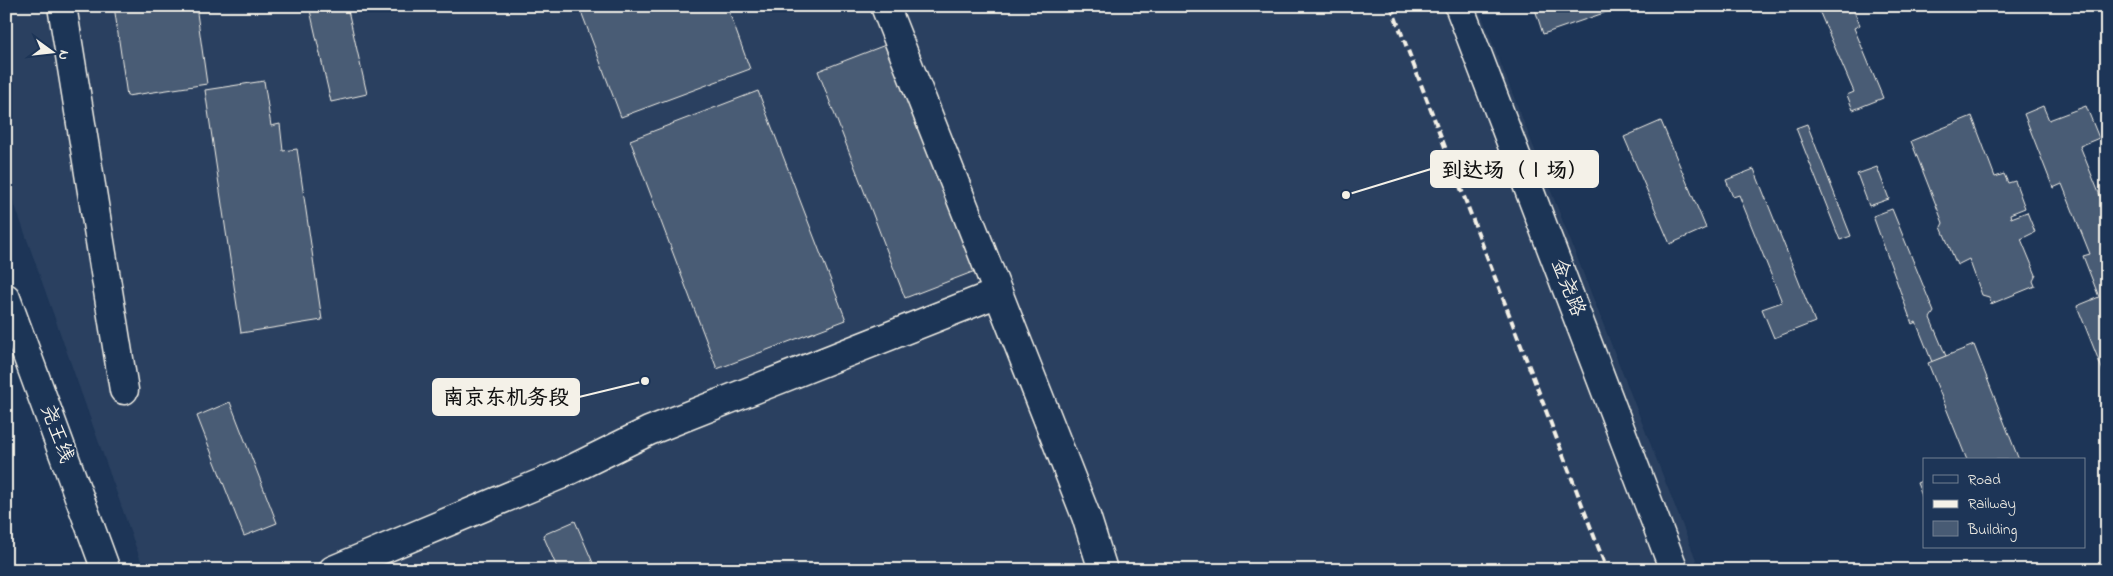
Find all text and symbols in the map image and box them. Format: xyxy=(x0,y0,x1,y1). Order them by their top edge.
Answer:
north arrow xyxy=(28,28,78,78)
text: N xyxy=(52,48,74,62)
callout: 到达场（Ⅰ场） xyxy=(1431,151,1598,187)
text: 到达场（Ⅰ场） xyxy=(1442,157,1589,187)
street label: 金尧路 xyxy=(1543,255,1592,322)
callout: 南京东机务段 xyxy=(433,379,579,415)
text: 南京东机务段 xyxy=(443,384,569,414)
street label: 尧王线 xyxy=(32,401,80,467)
legend xyxy=(1923,458,2086,548)
text: Road xyxy=(1968,469,2001,491)
text: Railway xyxy=(1968,493,2016,516)
text: Building xyxy=(1967,519,2017,542)

